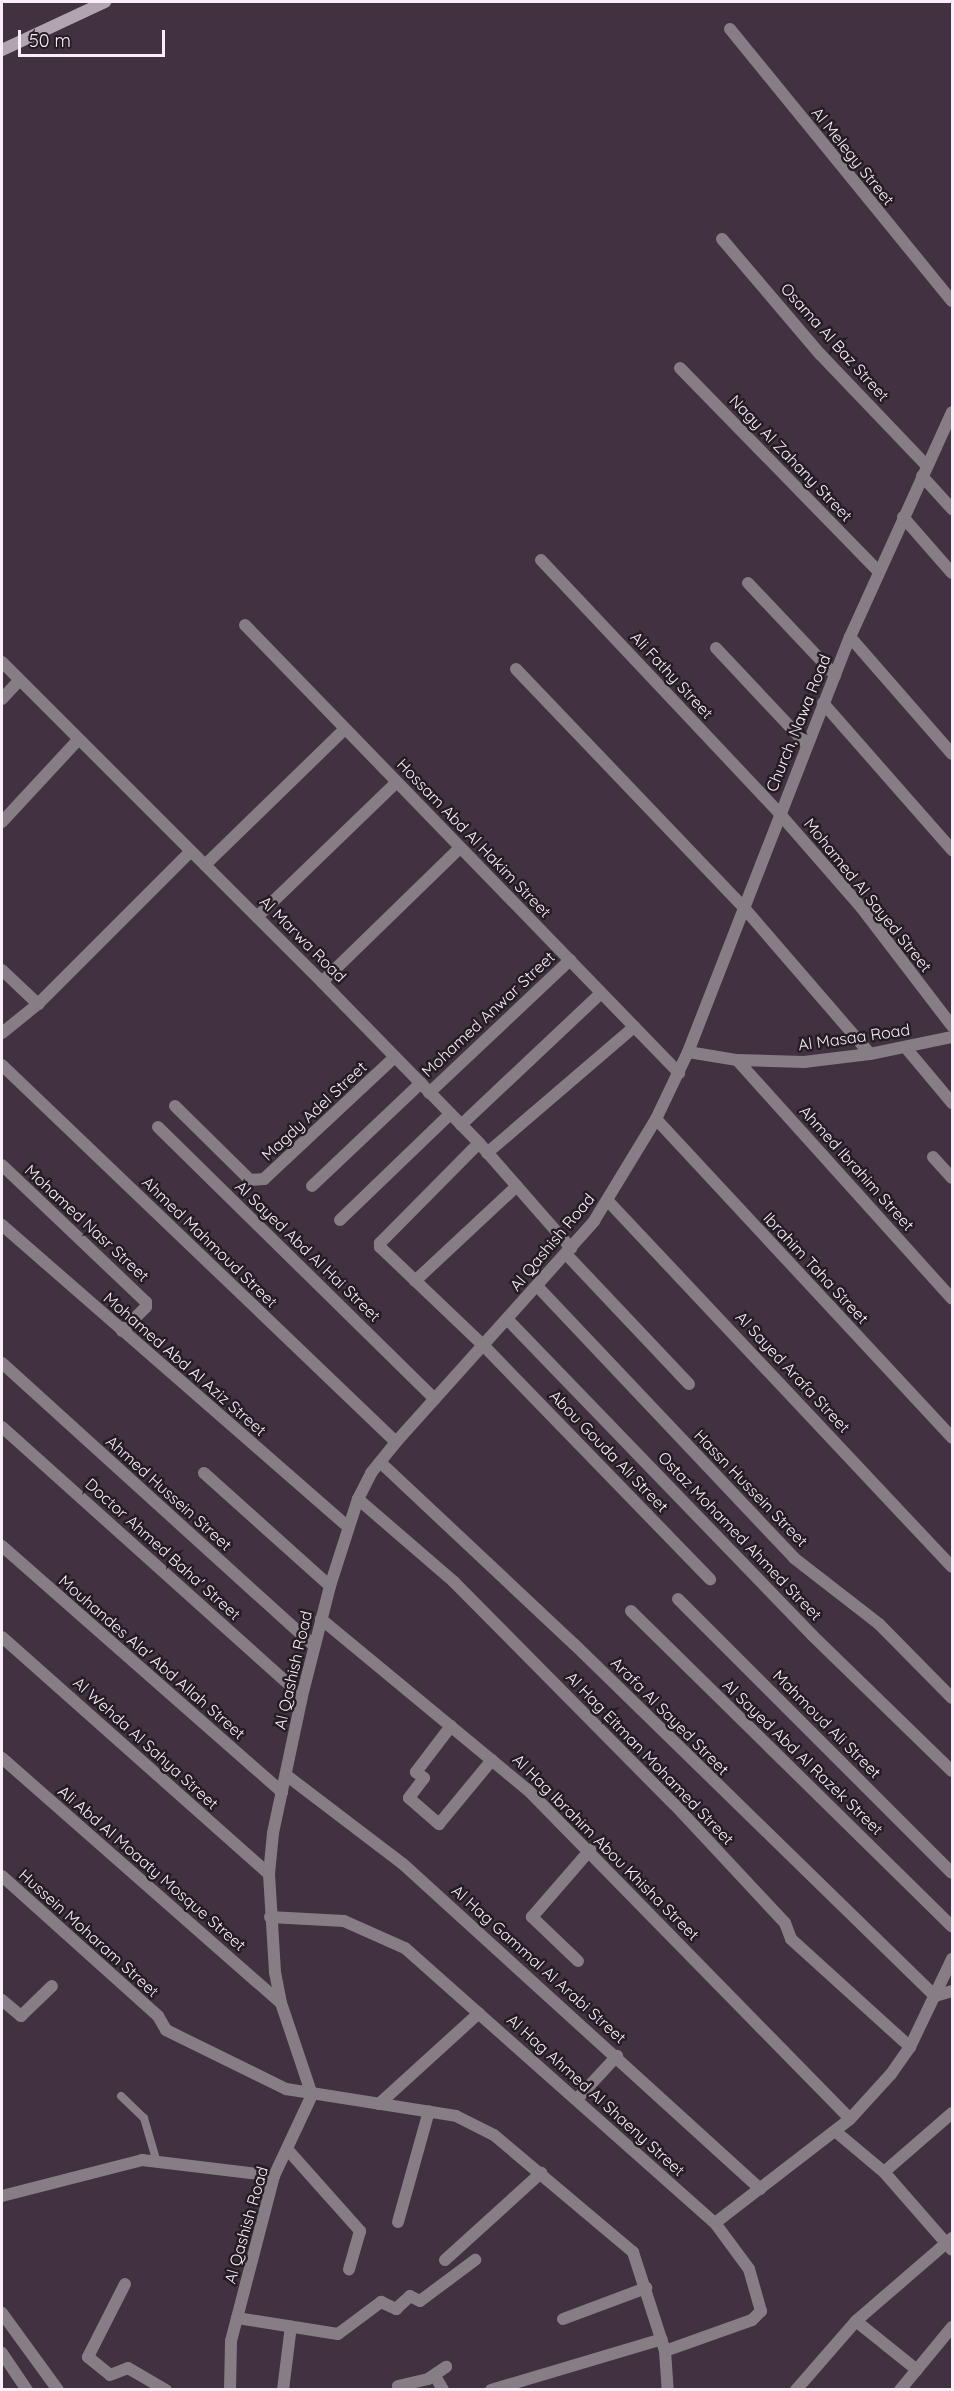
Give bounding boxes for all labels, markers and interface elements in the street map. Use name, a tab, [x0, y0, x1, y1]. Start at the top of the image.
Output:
scale bar	[21, 18, 168, 56]
text: 50 m	[29, 29, 71, 52]
street label: Al Melegy Street	[808, 103, 898, 209]
street label: Osama Al Baz Street	[777, 279, 893, 405]
street label: Nagy Al Zahany Street	[726, 391, 856, 525]
street label: Ali Fathy Street	[627, 628, 717, 722]
street label: Church, Nawa Road	[762, 652, 834, 794]
street label: Hossam Abd Al Hakim Street	[393, 755, 555, 921]
street label: Mohamed Al Sayed Street	[800, 814, 936, 976]
street label: Al Marwa Road	[256, 892, 350, 986]
street label: Mohamed Anwar Street	[417, 947, 559, 1081]
street label: Al Masaa Road	[797, 1020, 911, 1054]
street label: Magdy Adel Street	[257, 1057, 371, 1165]
street label: Ahmed Ibrahim Street	[796, 1101, 918, 1235]
street label: Mohamed Nasr Street	[21, 1161, 153, 1285]
street label: Ahmed Mahmoud Street	[138, 1172, 282, 1312]
street label: Al Sayed Abd Al Hai Street	[231, 1177, 385, 1325]
street label: Al Qashish Road	[506, 1189, 598, 1295]
street label: Ibrahim Taha Street	[759, 1208, 873, 1328]
street label: Mohamed Abd Al Aziz Street	[100, 1288, 270, 1440]
street label: Al Sayed Arafa Street	[732, 1307, 854, 1437]
street label: Abou Gouda Ali Street	[546, 1386, 672, 1516]
street label: Hassn Hussein Street	[690, 1425, 812, 1551]
street label: Ahmed Hussein Street	[102, 1431, 236, 1555]
street label: Ostaz Mohamed Ahmed Street	[654, 1448, 826, 1624]
street label: Doctor Ahmed Baha' Street	[81, 1474, 245, 1624]
street label: Mouhandes Ala' Abd Allah Street	[55, 1571, 249, 1743]
street label: Al Qashish Road	[270, 1609, 316, 1731]
street label: Arafa Al Sayed Street	[607, 1653, 733, 1779]
street label: Mahmoud Ali Street	[769, 1666, 885, 1782]
street label: Al Hag Eitman Mohamed Street	[562, 1668, 738, 1848]
street label: Al Wehda Al Sahya Street	[70, 1673, 222, 1813]
street label: Al Sayed Abd Al Razek Street	[719, 1675, 887, 1839]
street label: Al Hag Ibrahim Abou Khisha Street	[509, 1750, 703, 1944]
street label: Ali Abd Al Moaaty Mosque Street	[54, 1781, 250, 1955]
street label: Hussein Moharam Street	[15, 1865, 163, 2001]
street label: Al Hag Gammal Al Arabi Street	[448, 1881, 630, 2047]
street label: Al Hag Ahmed Al Shaeny Street	[503, 2010, 689, 2180]
street label: Al Qashish Road	[220, 2164, 272, 2286]

